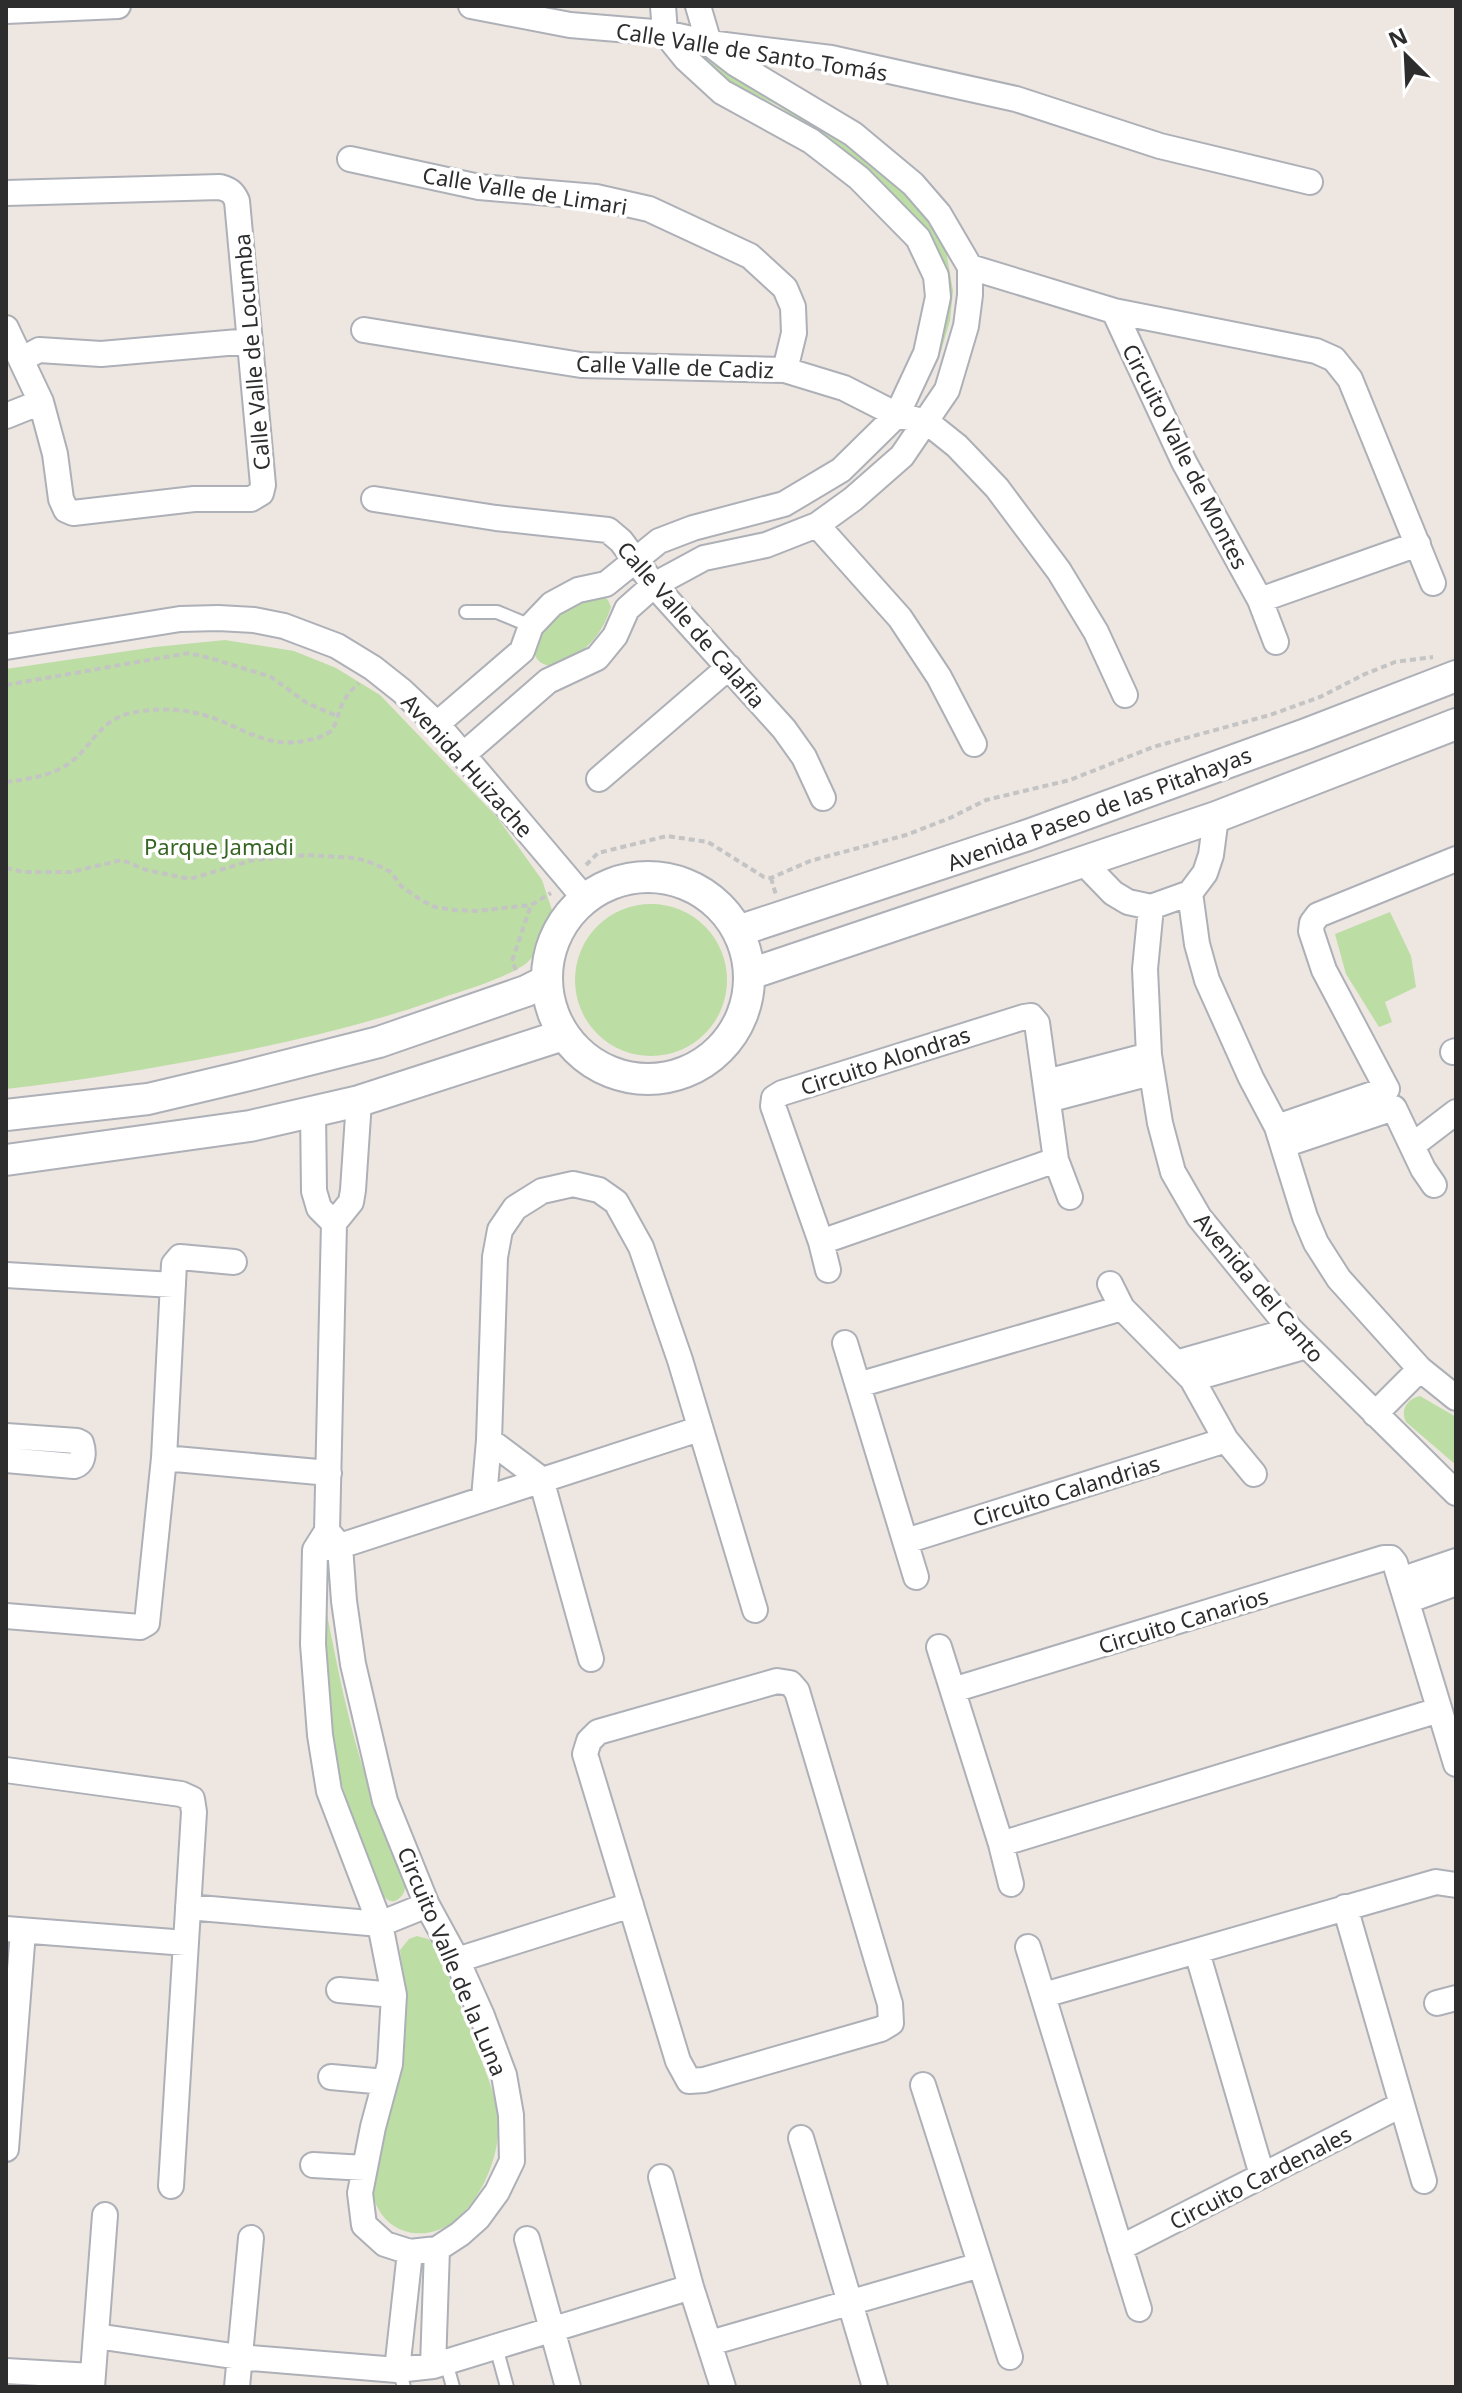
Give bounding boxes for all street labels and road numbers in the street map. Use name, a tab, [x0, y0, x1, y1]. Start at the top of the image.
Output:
street label: Calle Valle de Santo Tomás	[614, 15, 890, 87]
street label: Calle Valle de Limari	[420, 159, 630, 221]
street label: Calle Valle de Locumba	[226, 232, 276, 472]
street label: Circuito Valle de Montes	[1116, 338, 1256, 574]
street label: Calle Valle de Cadiz	[576, 348, 774, 384]
street label: Calle Valle de Calafia	[611, 534, 773, 714]
street label: Avenida Huizache	[396, 687, 540, 843]
street label: Avenida Paseo de las Pitahayas	[943, 739, 1255, 877]
street label: Circuito Alondras	[796, 1018, 974, 1102]
street label: Avenida del Canto	[1188, 1206, 1332, 1368]
street label: Circuito Calandrias	[969, 1447, 1163, 1533]
street label: Circuito Canarios	[1095, 1580, 1271, 1660]
street label: Circuito Valle de la Luna	[391, 1842, 515, 2080]
street label: Circuito Cardenales	[1164, 2118, 1356, 2236]

